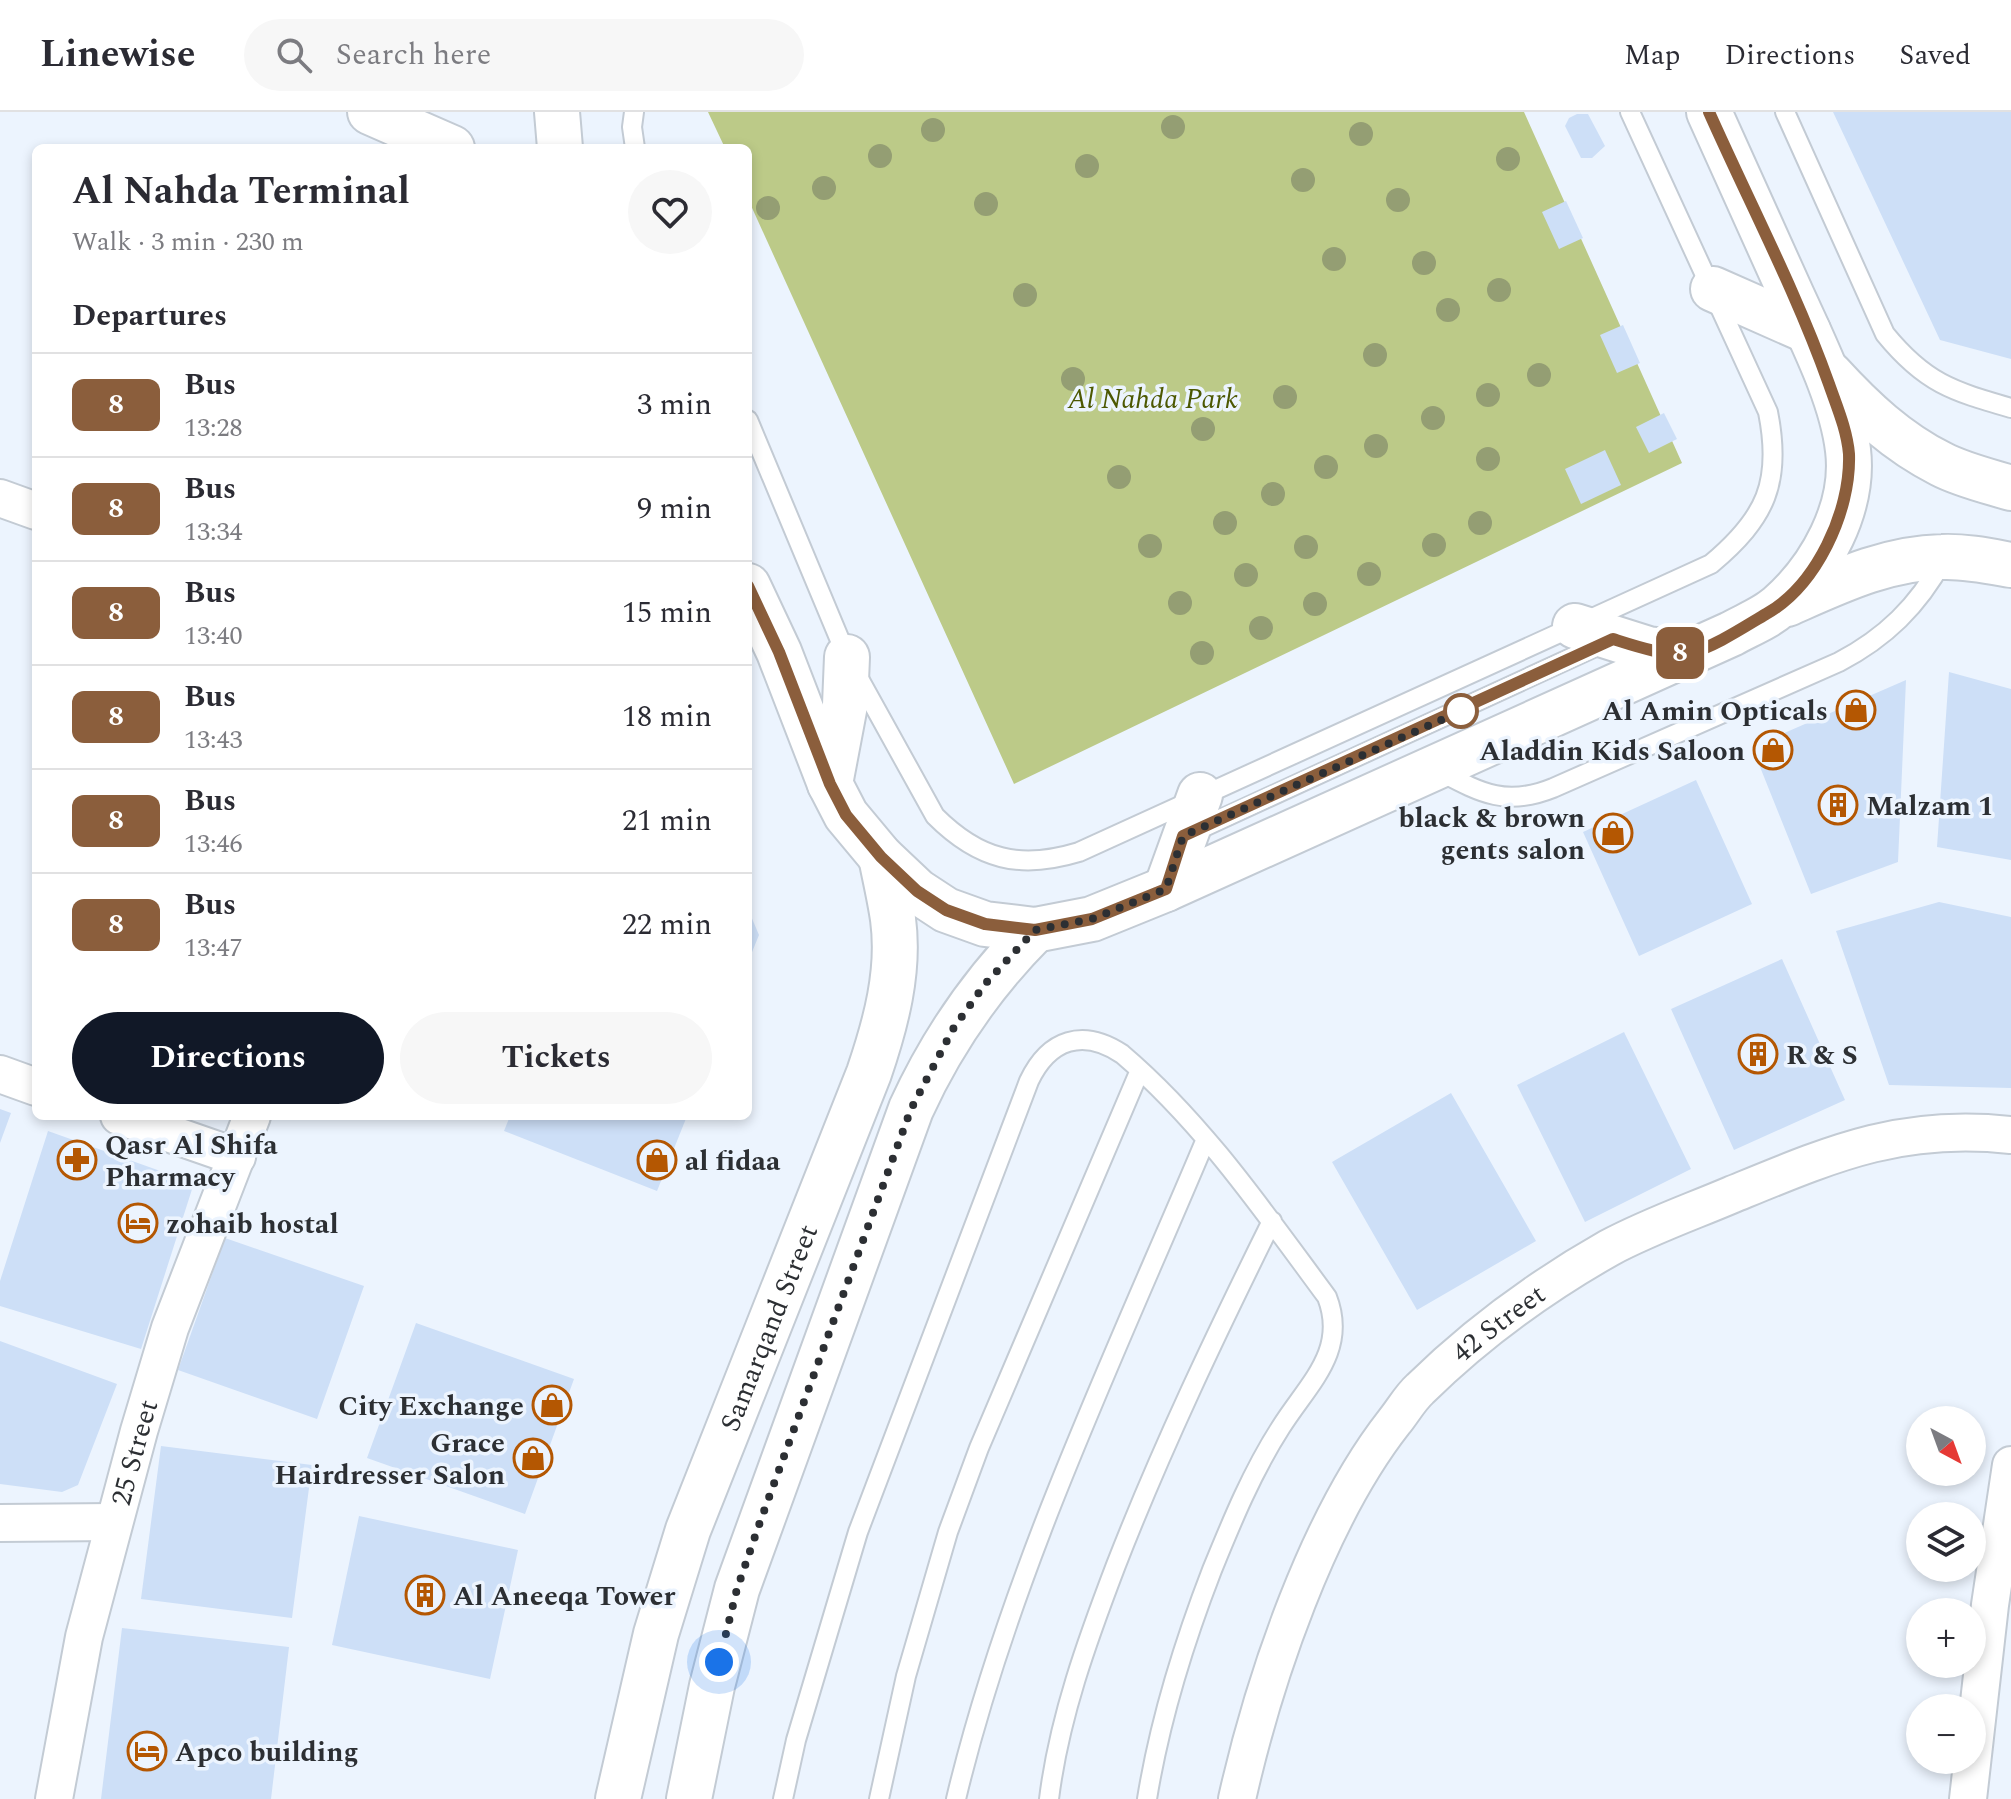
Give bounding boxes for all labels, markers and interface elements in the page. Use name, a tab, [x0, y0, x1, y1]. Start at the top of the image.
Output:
search box	[244, 19, 804, 91]
text: Linewise	[40, 26, 196, 84]
text: Search here	[336, 32, 491, 78]
icon: search	[272, 33, 316, 77]
text: Map	[1624, 34, 1681, 77]
text: Directions	[1725, 34, 1855, 77]
text: Saved	[1899, 34, 1971, 77]
text: Al Nahda Terminal	[72, 163, 410, 221]
button: heart	[628, 170, 712, 254]
text: Walk · 3 min · 230 m	[72, 222, 304, 262]
text: Departures	[72, 293, 227, 339]
text: Bus	[184, 362, 236, 408]
park label: Al Nahda Park	[1067, 378, 1238, 421]
text: 3 min	[637, 382, 712, 428]
text: 8	[108, 383, 124, 426]
text: 13:28	[184, 408, 243, 448]
text: Bus	[184, 466, 236, 512]
text: 9 min	[637, 486, 712, 532]
text: 8	[108, 487, 124, 530]
text: 13:34	[184, 512, 243, 552]
text: Bus	[184, 570, 236, 616]
text: 15 min	[622, 590, 712, 636]
text: 8	[108, 591, 124, 634]
text: 13:40	[184, 616, 243, 656]
line badge: 8	[1654, 627, 1706, 679]
text: 8	[1672, 631, 1688, 674]
text: Bus	[184, 674, 236, 720]
shop icon: Al Amin Opticals	[1835, 689, 1877, 731]
place label: Al Amin Opticals	[1602, 690, 1828, 733]
text: 18 min	[622, 694, 712, 740]
unlabelled marker	[1444, 694, 1478, 728]
text: 8	[108, 695, 124, 738]
text: 13:43	[184, 720, 243, 760]
shop icon: Aladdin Kids Saloon	[1752, 729, 1794, 771]
place label: Aladdin Kids Saloon	[1479, 730, 1745, 773]
text: Bus	[184, 778, 236, 824]
building icon: Malzam 1	[1817, 784, 1859, 826]
place label: Malzam 1	[1866, 785, 1994, 828]
place label: black & brown gents salon	[1398, 797, 1585, 872]
text: 21 min	[622, 798, 712, 844]
text: 8	[108, 799, 124, 842]
shop icon: black & brown gents salon	[1592, 812, 1634, 854]
text: 13:46	[184, 824, 243, 864]
text: Bus	[184, 882, 236, 928]
text: 22 min	[622, 902, 712, 948]
text: 8	[108, 903, 124, 946]
text: 13:47	[184, 928, 243, 968]
button: Directions	[72, 1012, 384, 1104]
button: Tickets	[400, 1012, 712, 1104]
building icon: R & S	[1737, 1033, 1779, 1075]
place label: R & S	[1786, 1034, 1858, 1077]
place label: Qasr Al Shifa Pharmacy	[105, 1124, 278, 1199]
pharmacy icon: Qasr Al Shifa Pharmacy	[56, 1139, 98, 1181]
shop icon: al fidaa	[636, 1139, 678, 1181]
place label: al fidaa	[685, 1140, 781, 1183]
hotel icon: zohaib hostal	[117, 1202, 159, 1244]
place label: zohaib hostal	[166, 1203, 339, 1246]
street label: Samarqand Street	[709, 1218, 830, 1438]
street label: 42 Street	[1443, 1273, 1555, 1374]
shop icon: City Exchange	[531, 1384, 573, 1426]
place label: City Exchange	[338, 1385, 524, 1428]
street label: 25 Street	[100, 1394, 170, 1511]
north arrow	[1906, 1406, 1986, 1486]
map controls	[1906, 1406, 1986, 1774]
place label: Grace Hairdresser Salon	[275, 1422, 505, 1497]
shop icon: Grace Hairdresser Salon	[512, 1437, 554, 1479]
button: layers	[1906, 1502, 1986, 1582]
building icon: Al Aneeqa Tower	[404, 1574, 446, 1616]
place label: Al Aneeqa Tower	[453, 1575, 675, 1618]
button: +	[1906, 1598, 1986, 1678]
your location	[699, 1642, 739, 1682]
button: −	[1906, 1694, 1986, 1774]
hotel icon: Apco building	[126, 1730, 168, 1772]
place label: Apco building	[175, 1731, 359, 1774]

